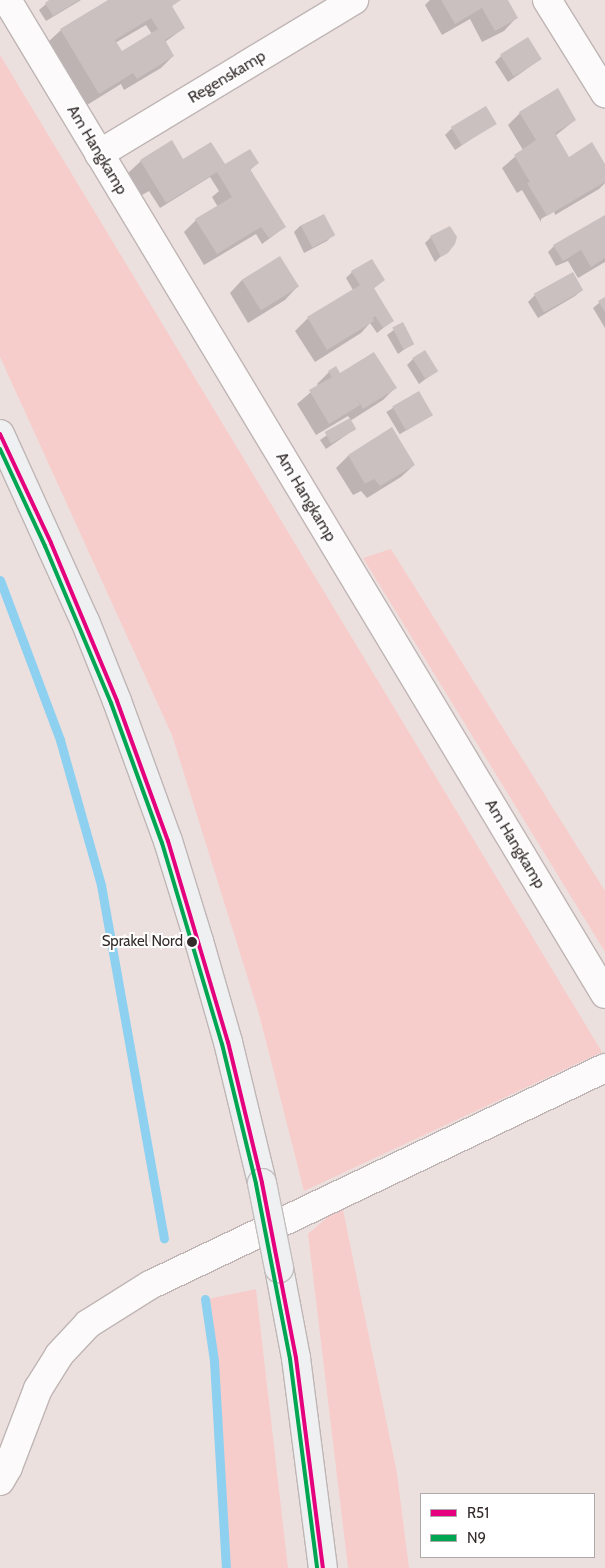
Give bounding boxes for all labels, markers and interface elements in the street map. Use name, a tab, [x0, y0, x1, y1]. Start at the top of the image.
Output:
street label: Regenskamp	[185, 46, 269, 108]
street label: Am Hangkamp	[63, 102, 131, 198]
street label: Am Hangkamp	[272, 449, 340, 545]
street label: Am Hangkamp	[481, 796, 549, 892]
place label: Sprakel Nord	[102, 933, 183, 951]
marker: Sprakel Nord	[187, 937, 197, 947]
legend	[420, 1493, 595, 1558]
text: R51	[467, 1504, 489, 1522]
text: N9	[467, 1529, 486, 1547]

